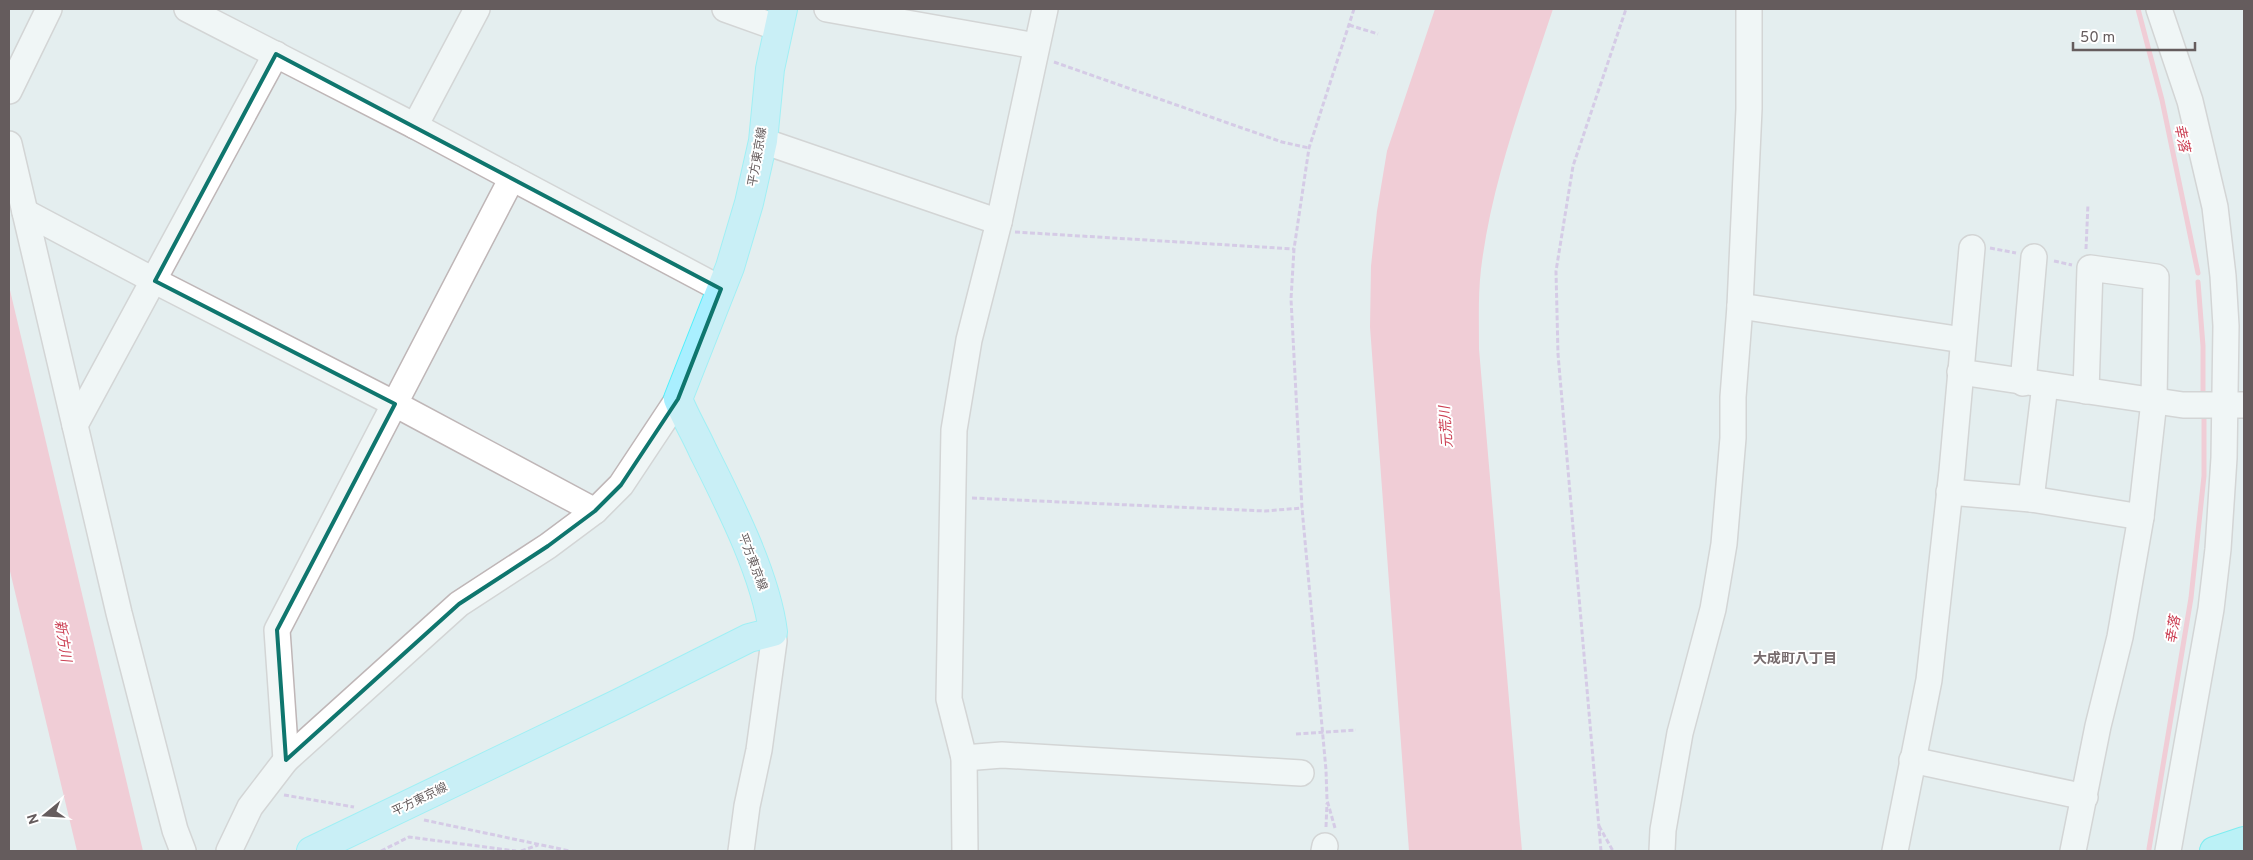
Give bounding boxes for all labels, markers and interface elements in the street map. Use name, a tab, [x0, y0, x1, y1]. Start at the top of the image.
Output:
scale bar	[2073, 20, 2196, 52]
text: 50 m	[2080, 29, 2115, 48]
water label: 幸落	[2170, 123, 2193, 155]
street label: 平方東京線	[745, 126, 771, 188]
water label: 元荒川	[1437, 403, 1457, 449]
street label: 平方東京線	[734, 531, 770, 593]
water label: 幸落	[2163, 613, 2185, 645]
water label: 新方川	[50, 619, 74, 665]
district label: 大成町八丁目	[1753, 650, 1837, 668]
street label: 平方東京線	[390, 780, 450, 820]
north arrow	[20, 790, 70, 840]
text: N	[24, 811, 44, 826]

